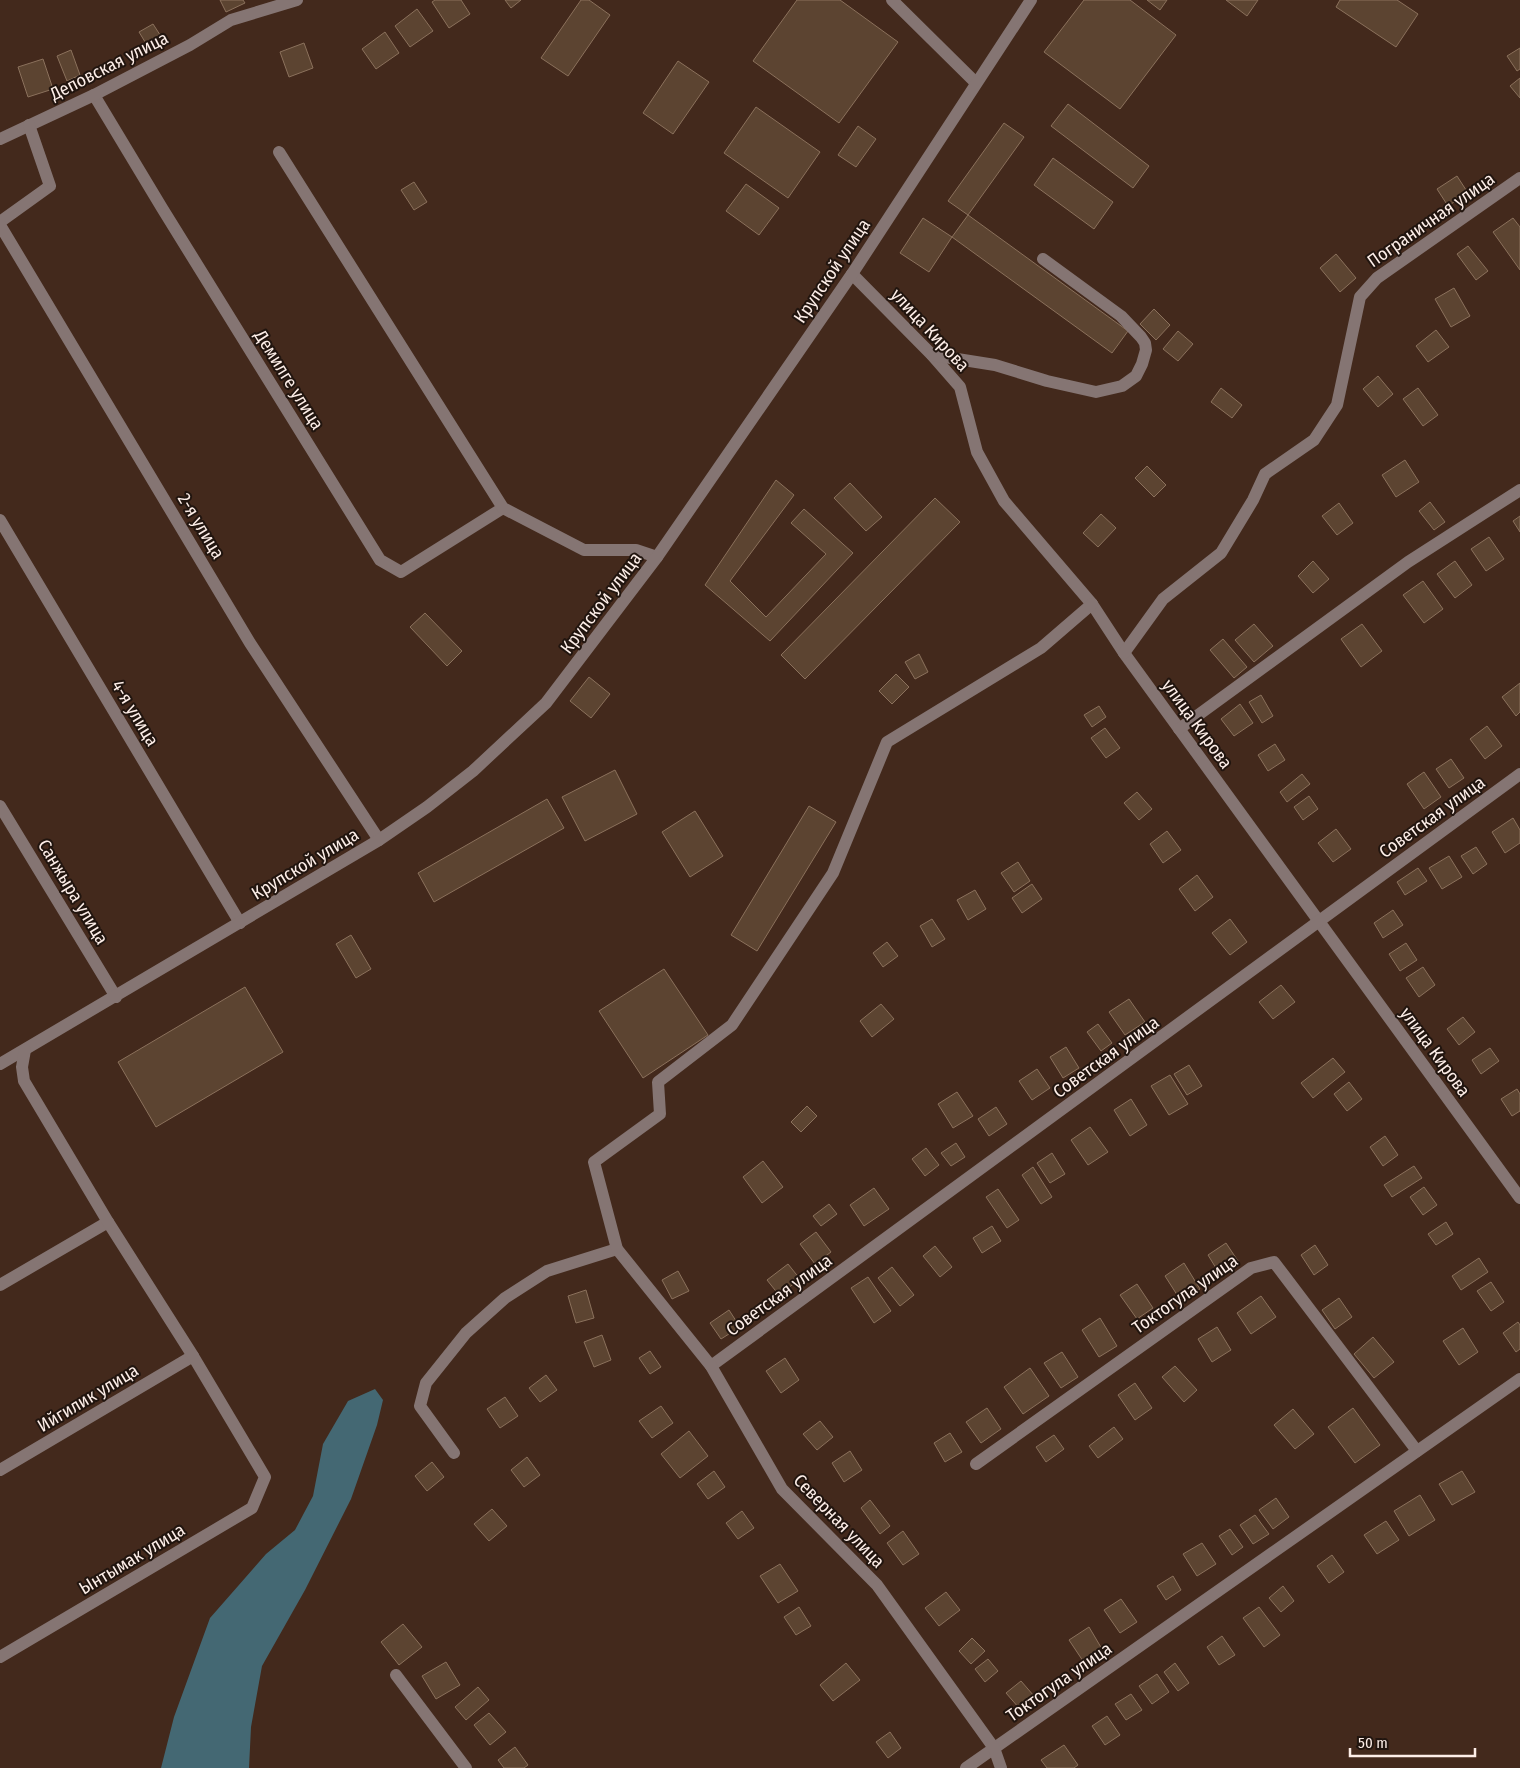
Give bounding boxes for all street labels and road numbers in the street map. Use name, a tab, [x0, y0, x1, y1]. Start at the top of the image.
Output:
street label: Деповская улица	[45, 27, 172, 106]
street label: Пограничная улица	[1363, 168, 1499, 272]
street label: Крупской улица	[789, 214, 875, 327]
street label: улица Кирова	[886, 284, 974, 376]
street label: Демилге улица	[249, 325, 328, 434]
street label: 2-я улица	[173, 489, 229, 563]
street label: Крупской улица	[556, 548, 646, 658]
street label: улица Кирова	[1157, 675, 1237, 773]
street label: 4-я улица	[107, 676, 163, 750]
street label: Советская улица	[1375, 771, 1489, 863]
street label: Крупской улица	[247, 823, 363, 905]
street label: Санжыра улица	[33, 836, 113, 949]
street label: улица Кирова	[1395, 1003, 1475, 1101]
street label: Советская улица	[1049, 1011, 1163, 1103]
street label: Советская улица	[722, 1249, 836, 1341]
street label: Токтогула улица	[1128, 1249, 1242, 1339]
street label: Ийгилик улица	[34, 1359, 143, 1437]
street label: Северная улица	[789, 1470, 889, 1573]
street label: Ынтымак улица	[75, 1519, 189, 1599]
street label: Токтогула улица	[1002, 1637, 1116, 1727]

